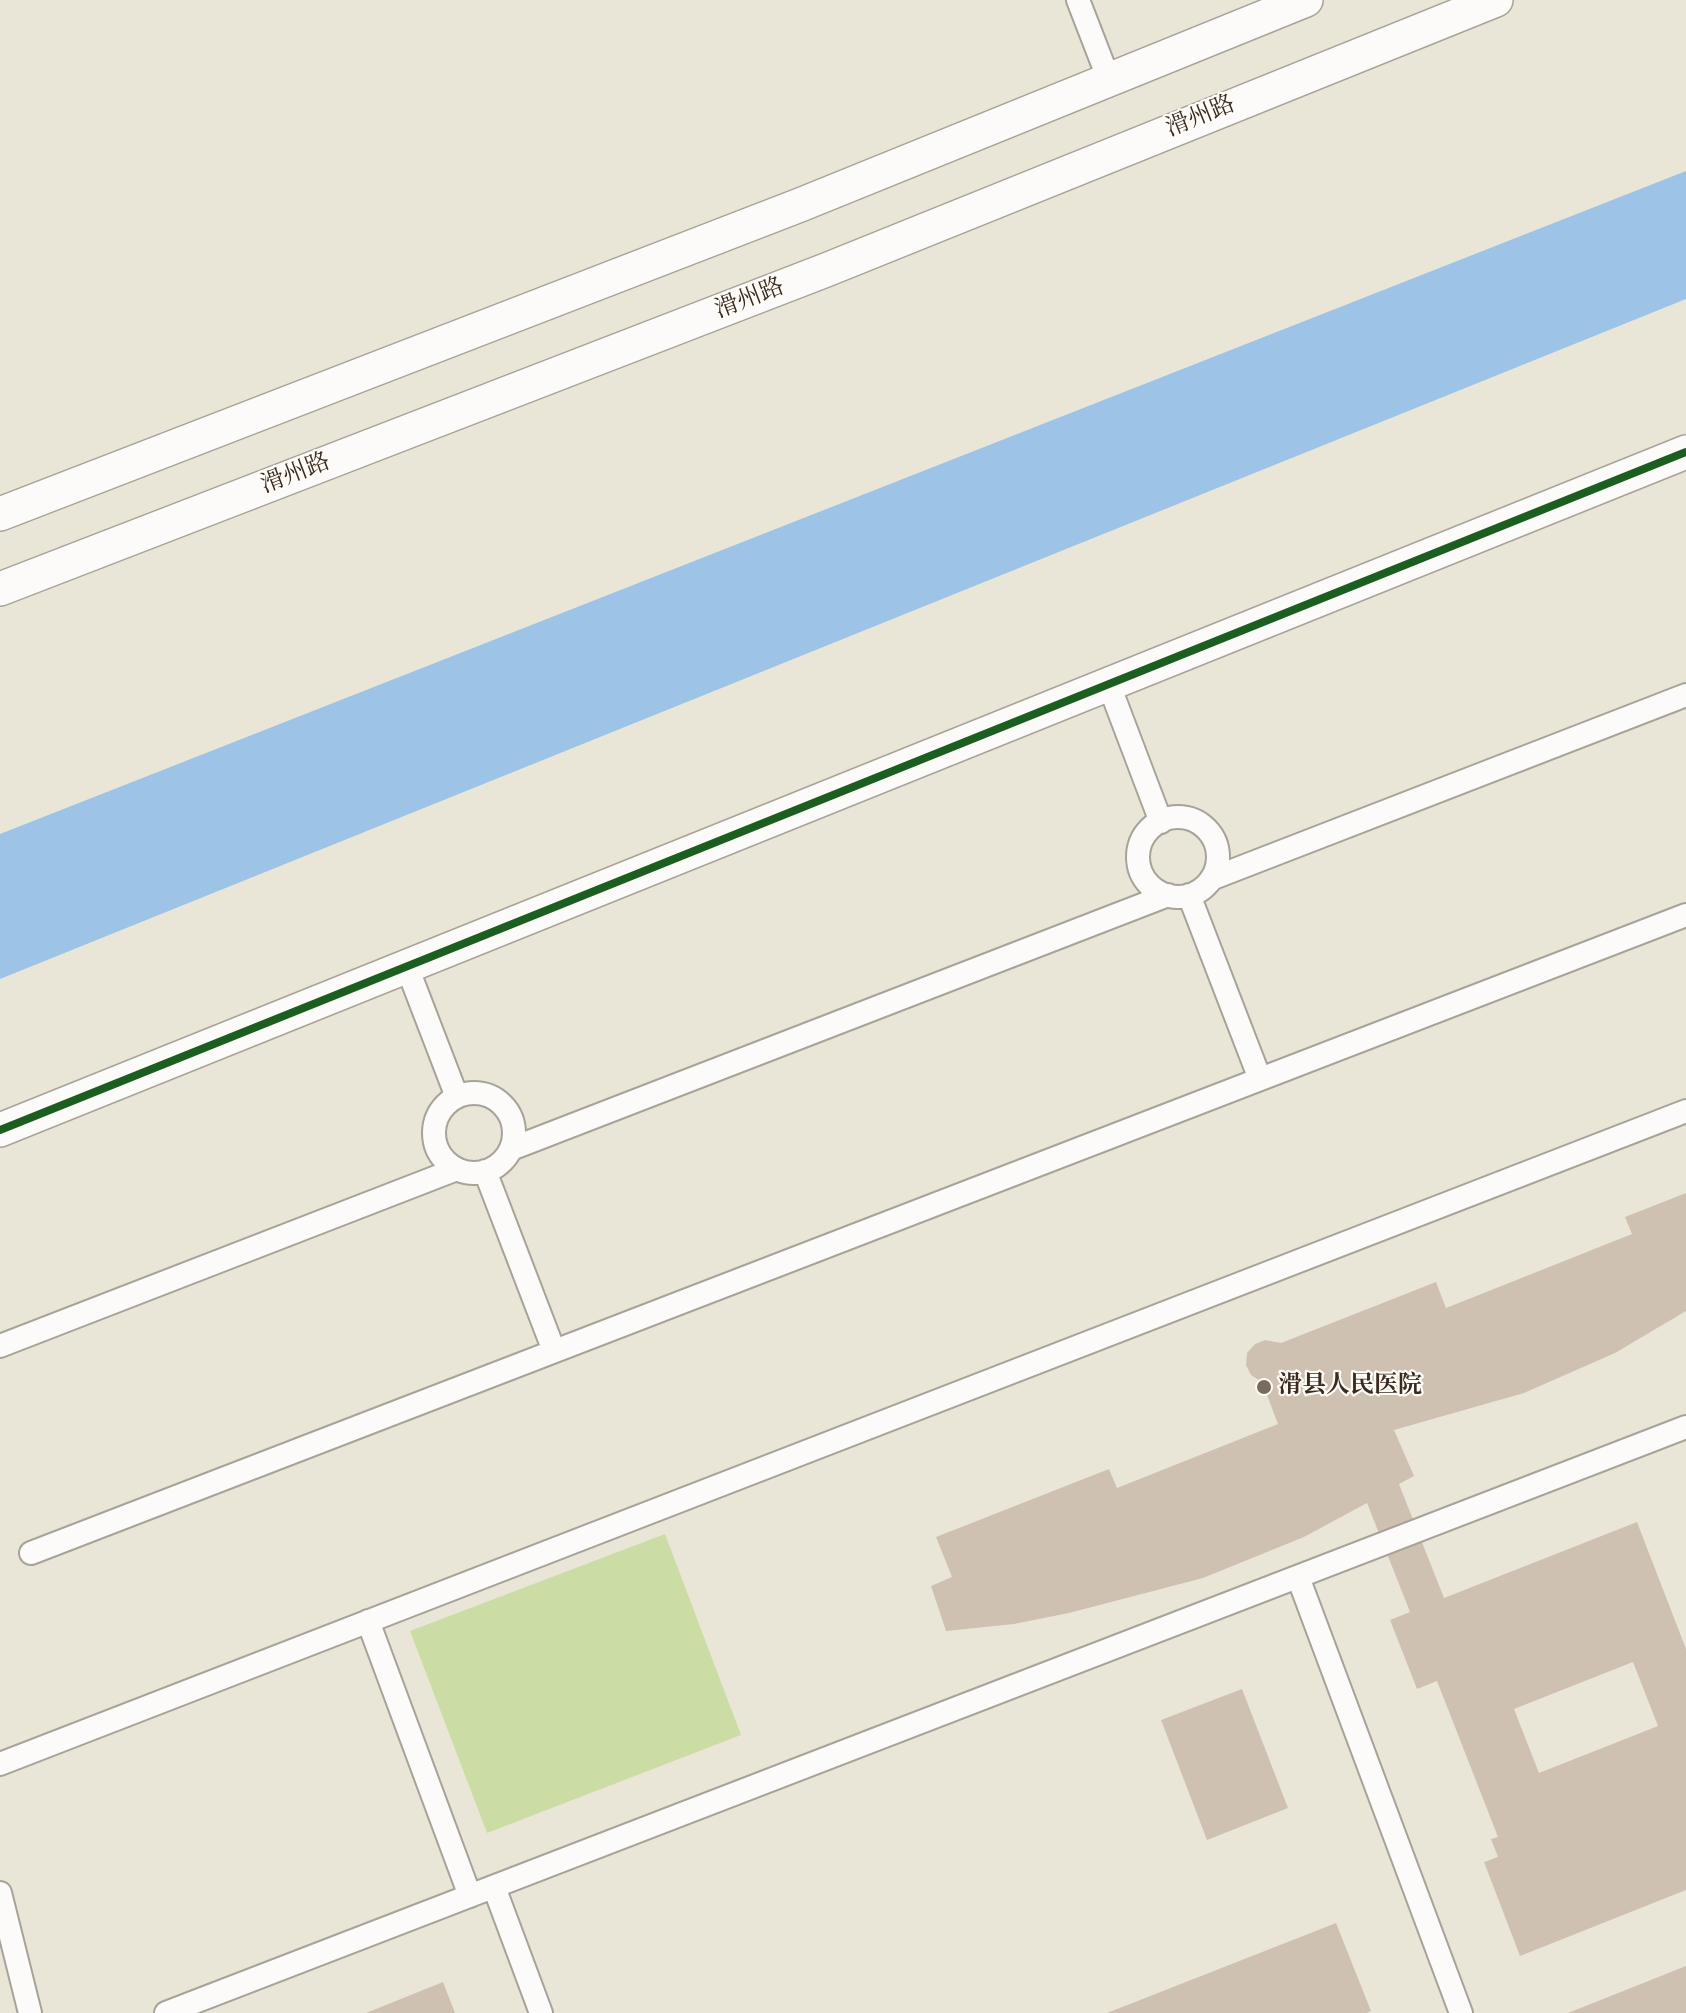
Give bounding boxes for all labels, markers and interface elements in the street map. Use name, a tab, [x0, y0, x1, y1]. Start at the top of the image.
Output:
street label: 滑州路	[1162, 91, 1240, 145]
street label: 滑州路	[711, 274, 789, 326]
street label: 滑州路	[257, 449, 335, 501]
place label: 滑县人民医院	[1278, 1373, 1422, 1401]
marker: 滑县人民医院	[1255, 1378, 1273, 1396]

